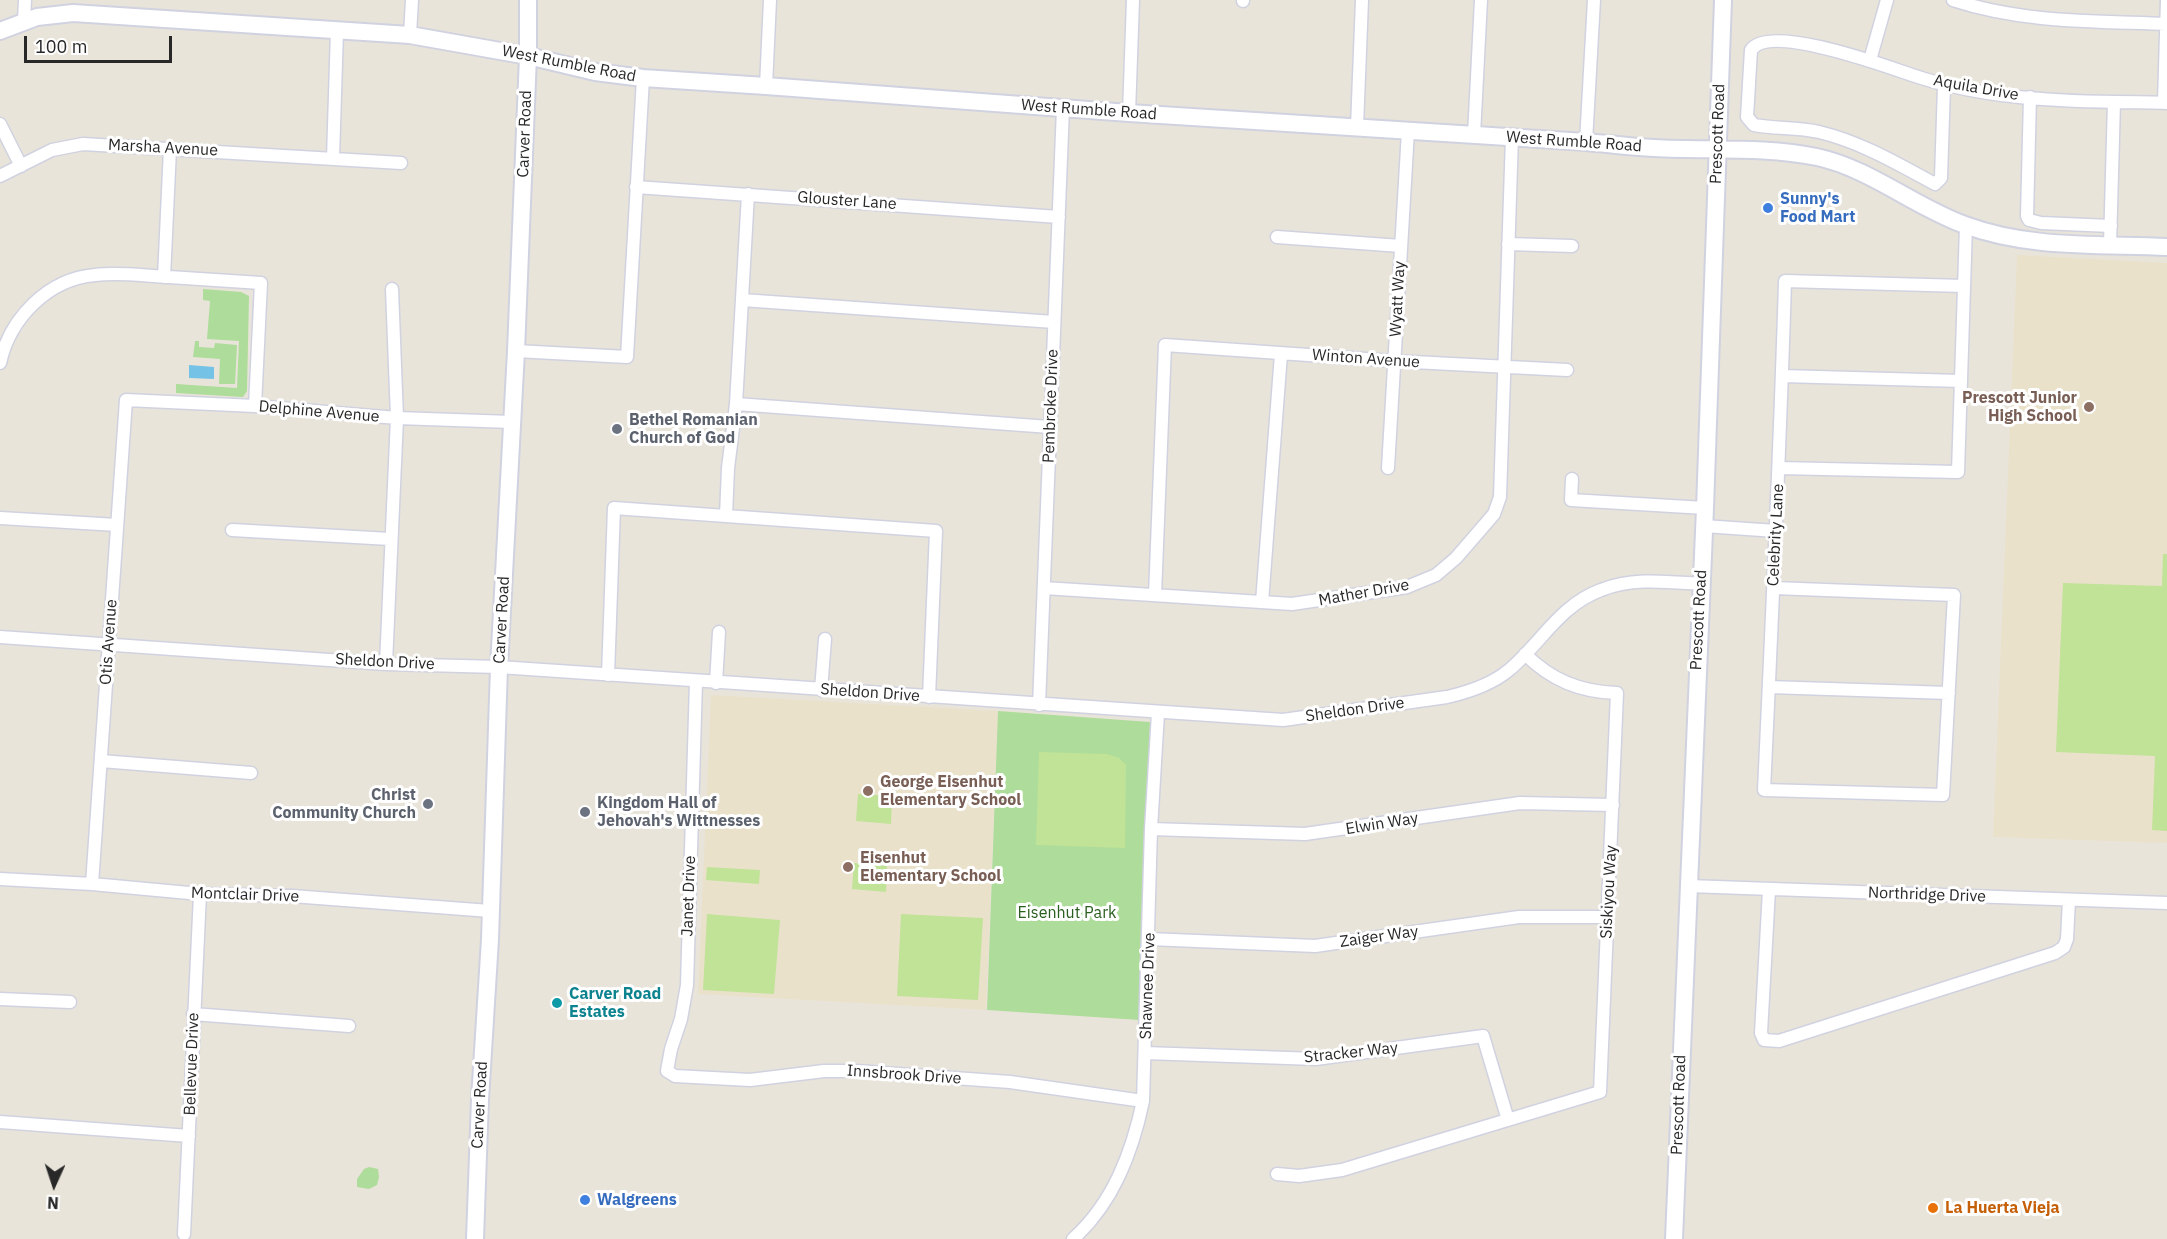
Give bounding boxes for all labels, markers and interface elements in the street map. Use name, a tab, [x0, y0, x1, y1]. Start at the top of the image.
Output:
scale bar	[27, 24, 176, 62]
text: 100 m	[35, 35, 87, 58]
street label: West Rumble Road	[500, 42, 638, 86]
street label: Aquila Drive	[1932, 71, 2020, 105]
street label: Prescott Road	[1707, 83, 1729, 185]
street label: Carver Road	[514, 90, 536, 178]
street label: West Rumble Road	[1020, 96, 1158, 124]
street label: West Rumble Road	[1505, 128, 1643, 156]
street label: Marsha Avenue	[108, 136, 218, 160]
street label: Glouster Lane	[797, 188, 897, 214]
place label: Sunny's Food Mart	[1780, 189, 1855, 227]
marker: Sunny's Food Mart	[1761, 201, 1775, 215]
street label: Wyatt Way	[1386, 261, 1410, 337]
street label: Winton Avenue	[1311, 346, 1421, 372]
street label: Pembroke Drive	[1039, 349, 1063, 463]
place label: Prescott Junior High School	[1962, 388, 2077, 426]
street label: Delphine Avenue	[258, 397, 380, 427]
marker: Prescott Junior High School	[2082, 400, 2096, 414]
place label: Bethel Romanian Church of God	[629, 410, 758, 448]
marker: Bethel Romanian Church of God	[610, 422, 624, 436]
street label: Celebrity Lane	[1764, 483, 1788, 587]
street label: Prescott Road	[1687, 569, 1711, 671]
street label: Carver Road	[490, 576, 514, 664]
street label: Mather Drive	[1317, 576, 1411, 610]
street label: Otis Avenue	[96, 598, 122, 686]
street label: Sheldon Drive	[335, 650, 435, 674]
street label: Sheldon Drive	[820, 680, 920, 706]
street label: Sheldon Drive	[1304, 694, 1406, 726]
place label: George Eisenhut Elementary School	[880, 772, 1021, 810]
marker: George Eisenhut Elementary School	[861, 784, 875, 798]
place label: Christ Community Church	[272, 785, 416, 823]
place label: Kingdom Hall of Jehovah's Wittnesses	[597, 793, 760, 831]
marker: Christ Community Church	[421, 797, 435, 811]
marker: Kingdom Hall of Jehovah's Wittnesses	[578, 805, 592, 819]
street label: Elwin Way	[1344, 809, 1420, 839]
street label: Siskiyou Way	[1597, 845, 1621, 939]
place label: Eisenhut Elementary School	[860, 848, 1001, 886]
street label: Janet Drive	[678, 855, 700, 937]
marker: Eisenhut Elementary School	[841, 860, 855, 874]
street label: Northridge Drive	[1868, 883, 1986, 907]
street label: Montclair Drive	[191, 884, 299, 906]
park label: Eisenhut Park	[1018, 903, 1116, 923]
street label: Zaiger Way	[1338, 922, 1420, 952]
street label: Shawnee Drive	[1137, 932, 1159, 1040]
place label: Carver Road Estates	[569, 984, 661, 1022]
marker: Carver Road Estates	[550, 996, 564, 1010]
street label: Bellevue Drive	[181, 1012, 203, 1116]
street label: Stracker Way	[1303, 1039, 1399, 1067]
street label: Prescott Road	[1668, 1054, 1690, 1156]
street label: Carver Road	[468, 1061, 492, 1149]
street label: Innsbrook Drive	[846, 1061, 962, 1089]
north arrow	[24, 1155, 84, 1215]
place label: Walgreens	[597, 1190, 677, 1210]
text: N	[47, 1193, 59, 1213]
marker: Walgreens	[578, 1193, 592, 1207]
place label: La Huerta Vieja	[1945, 1198, 2060, 1218]
marker: La Huerta Vieja	[1926, 1201, 1940, 1215]

